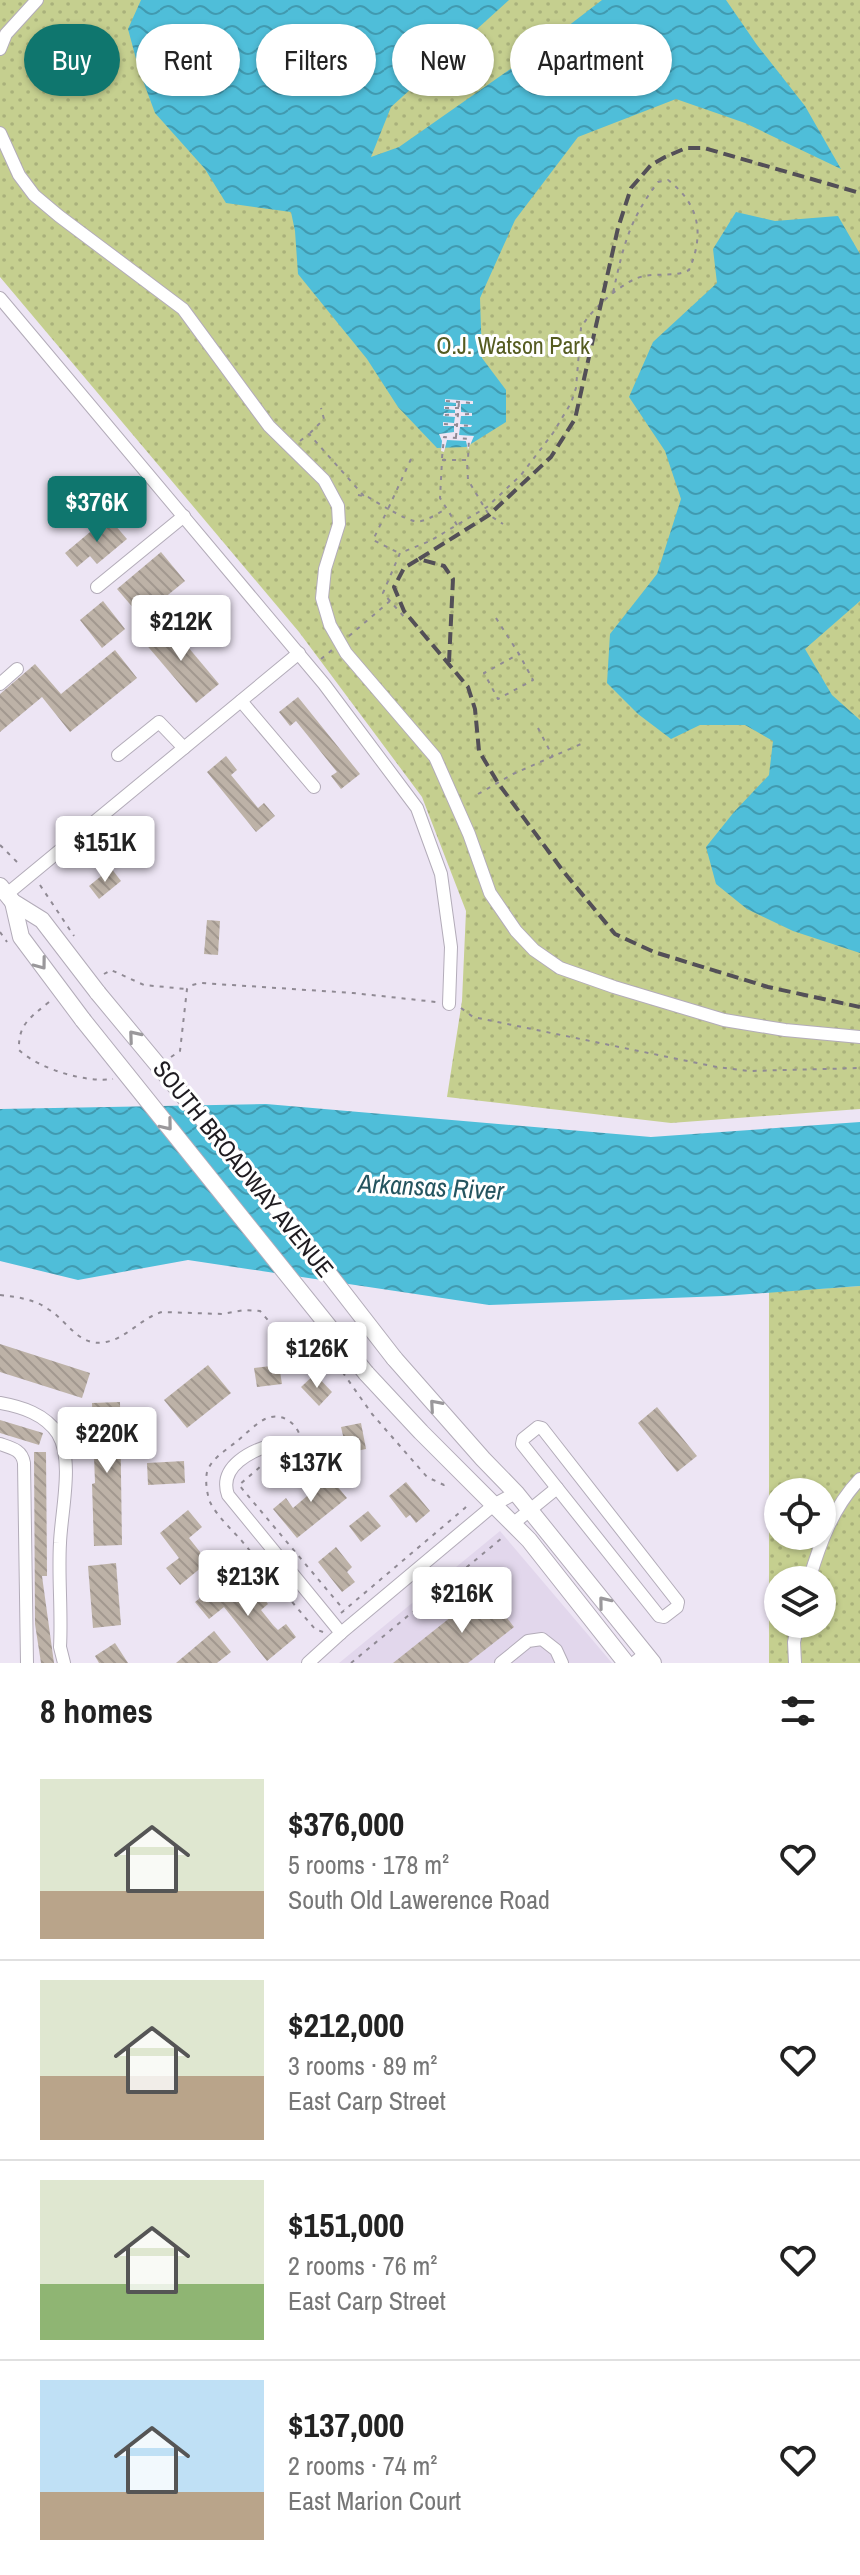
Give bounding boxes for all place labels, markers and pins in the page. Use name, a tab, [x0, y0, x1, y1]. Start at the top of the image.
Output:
pin: $376K	[41, 476, 153, 544]
pin: $212K	[125, 595, 237, 663]
pin: $151K	[49, 816, 161, 884]
pin: $126K	[261, 1322, 373, 1390]
pin: $220K	[51, 1407, 163, 1475]
pin: $137K	[255, 1436, 367, 1504]
pin: $213K	[192, 1550, 304, 1618]
pin: $216K	[406, 1567, 518, 1635]

